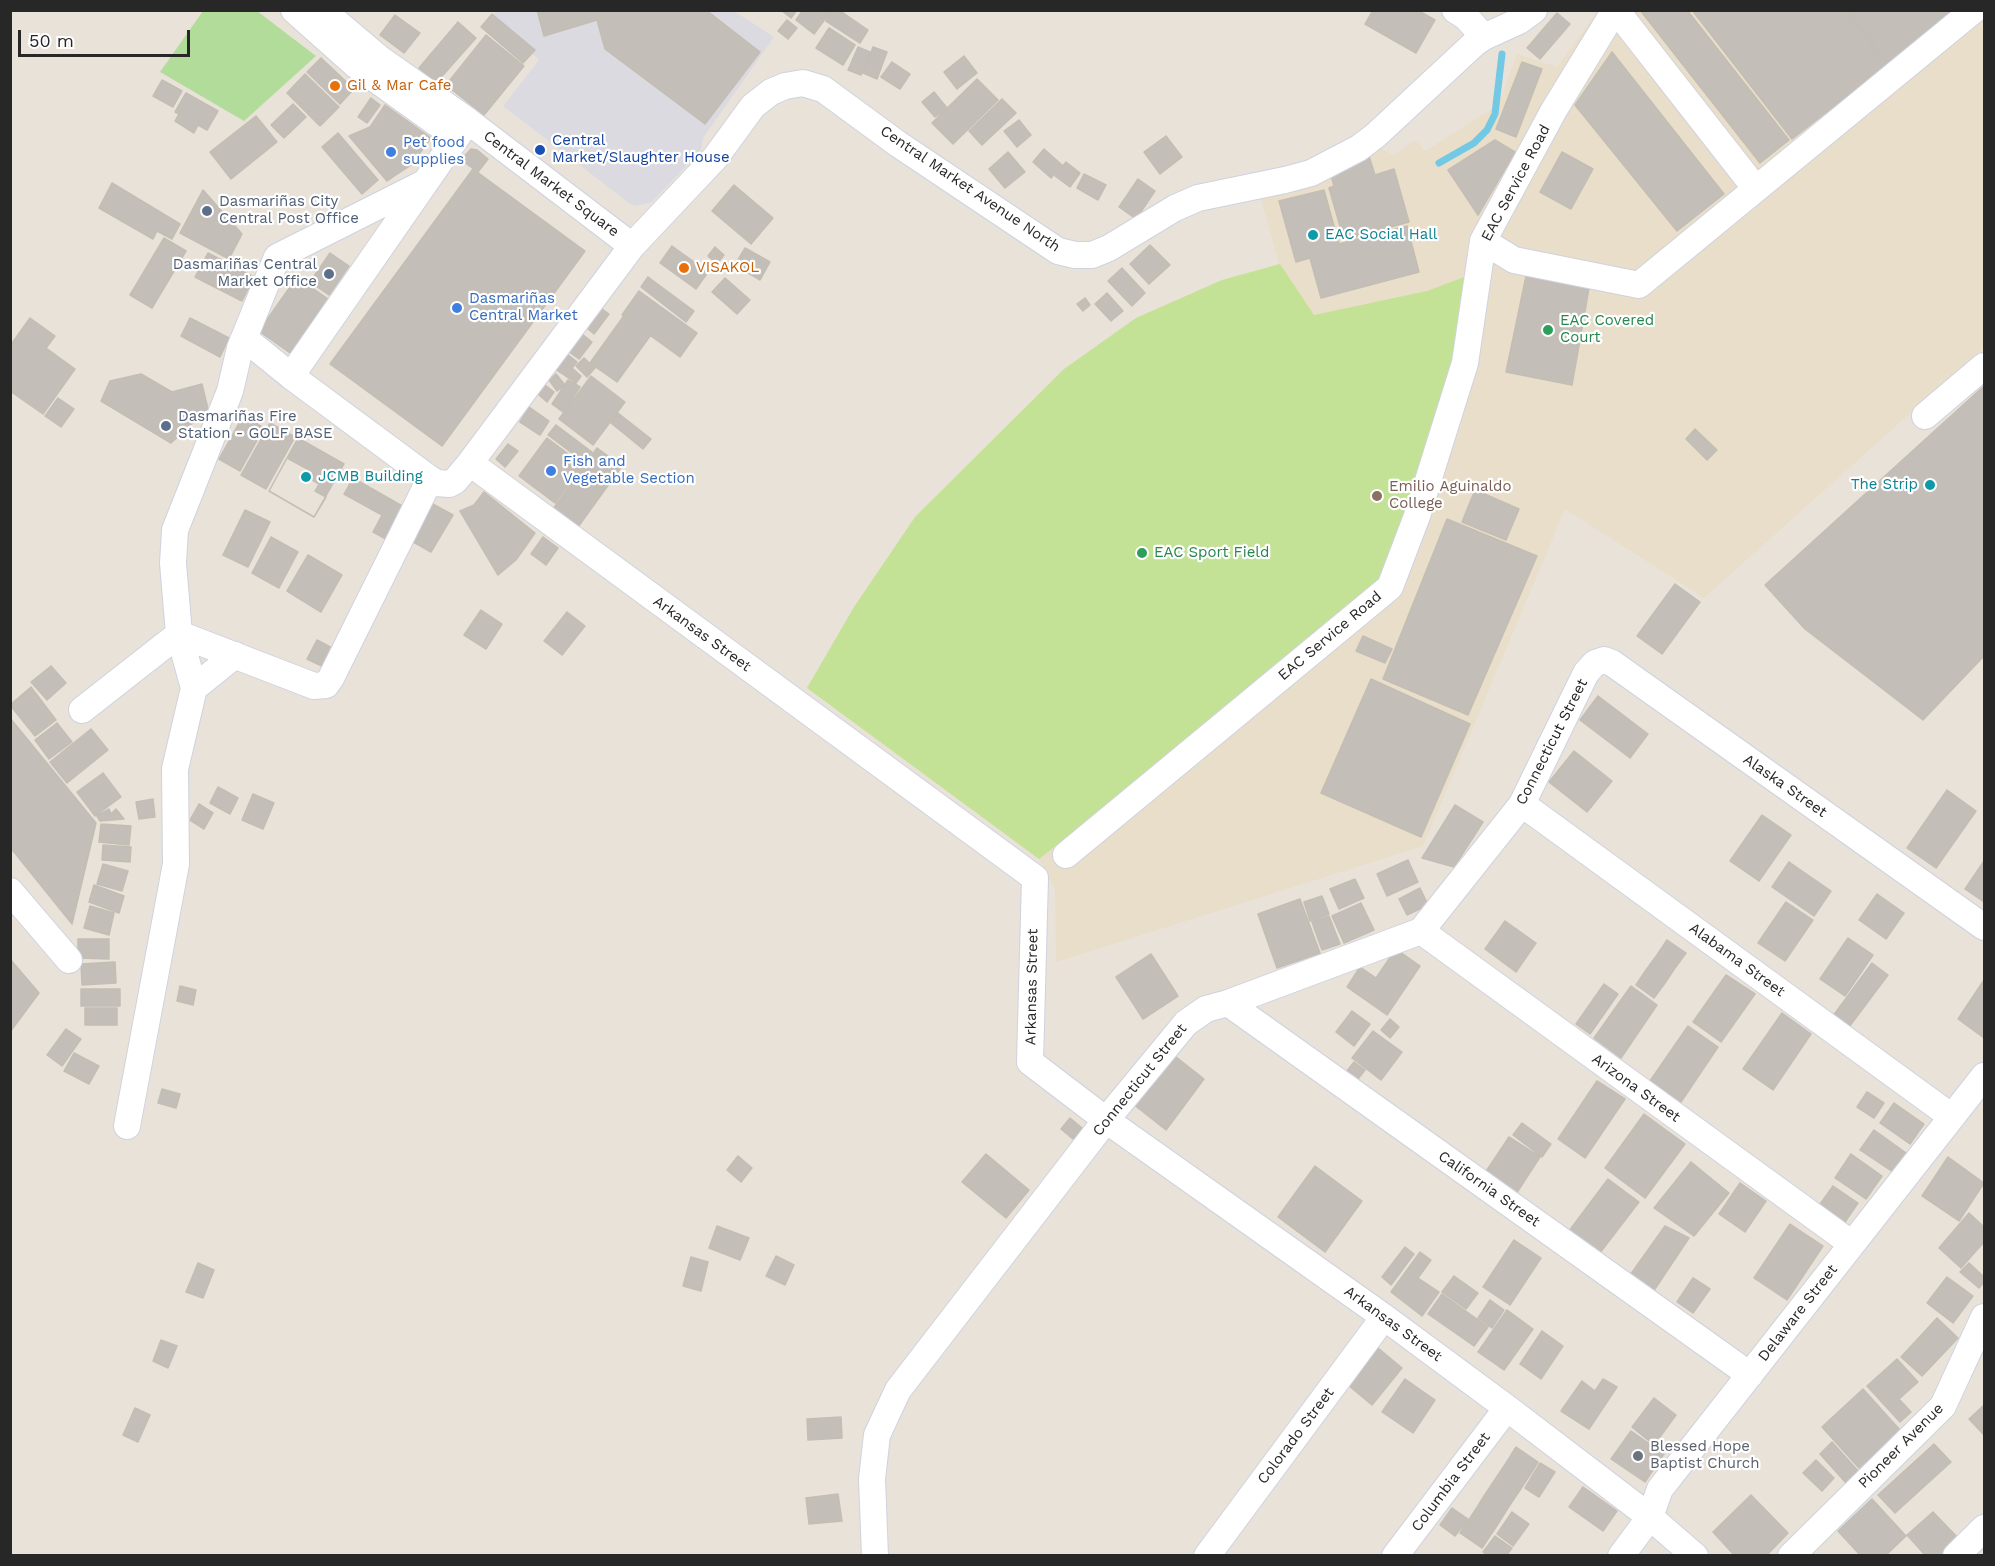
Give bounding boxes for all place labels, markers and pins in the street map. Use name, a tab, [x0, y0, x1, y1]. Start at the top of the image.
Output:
place label: Gil & Mar Cafe	[347, 77, 452, 95]
marker: Gil & Mar Cafe	[328, 79, 342, 93]
place label: Central Market/Slaughter House	[552, 132, 730, 167]
place label: Pet food supplies	[403, 134, 465, 169]
marker: Central Market/Slaughter House	[533, 143, 547, 157]
marker: Pet food supplies	[384, 145, 398, 159]
place label: Dasmariñas City Central Post Office	[219, 193, 359, 228]
marker: Dasmariñas City Central Post Office	[200, 204, 214, 218]
place label: EAC Social Hall	[1325, 226, 1437, 244]
marker: EAC Social Hall	[1306, 228, 1320, 242]
place label: Dasmariñas Central Market Office	[173, 256, 317, 291]
place label: VISAKOL	[696, 259, 759, 277]
marker: VISAKOL	[677, 261, 691, 275]
marker: Dasmariñas Central Market Office	[322, 267, 336, 281]
place label: Dasmariñas Central Market	[469, 290, 578, 325]
marker: Dasmariñas Central Market	[450, 301, 464, 315]
place label: EAC Covered Court	[1560, 312, 1654, 347]
marker: EAC Covered Court	[1541, 323, 1555, 337]
place label: Dasmariñas Fire Station - GOLF BASE	[178, 408, 332, 443]
marker: Dasmariñas Fire Station - GOLF BASE	[159, 419, 173, 433]
place label: Fish and Vegetable Section	[563, 453, 695, 488]
marker: Fish and Vegetable Section	[544, 464, 558, 478]
place label: JCMB Building	[318, 468, 423, 486]
marker: JCMB Building	[299, 470, 313, 484]
place label: The Strip	[1851, 476, 1918, 494]
place label: Emilio Aguinaldo College	[1389, 478, 1511, 513]
marker: The Strip	[1923, 478, 1937, 492]
marker: Emilio Aguinaldo College	[1370, 489, 1384, 503]
place label: EAC Sport Field	[1154, 544, 1269, 562]
marker: EAC Sport Field	[1135, 546, 1149, 560]
place label: Blessed Hope Baptist Church	[1650, 1438, 1760, 1473]
marker: Blessed Hope Baptist Church	[1631, 1449, 1645, 1463]

